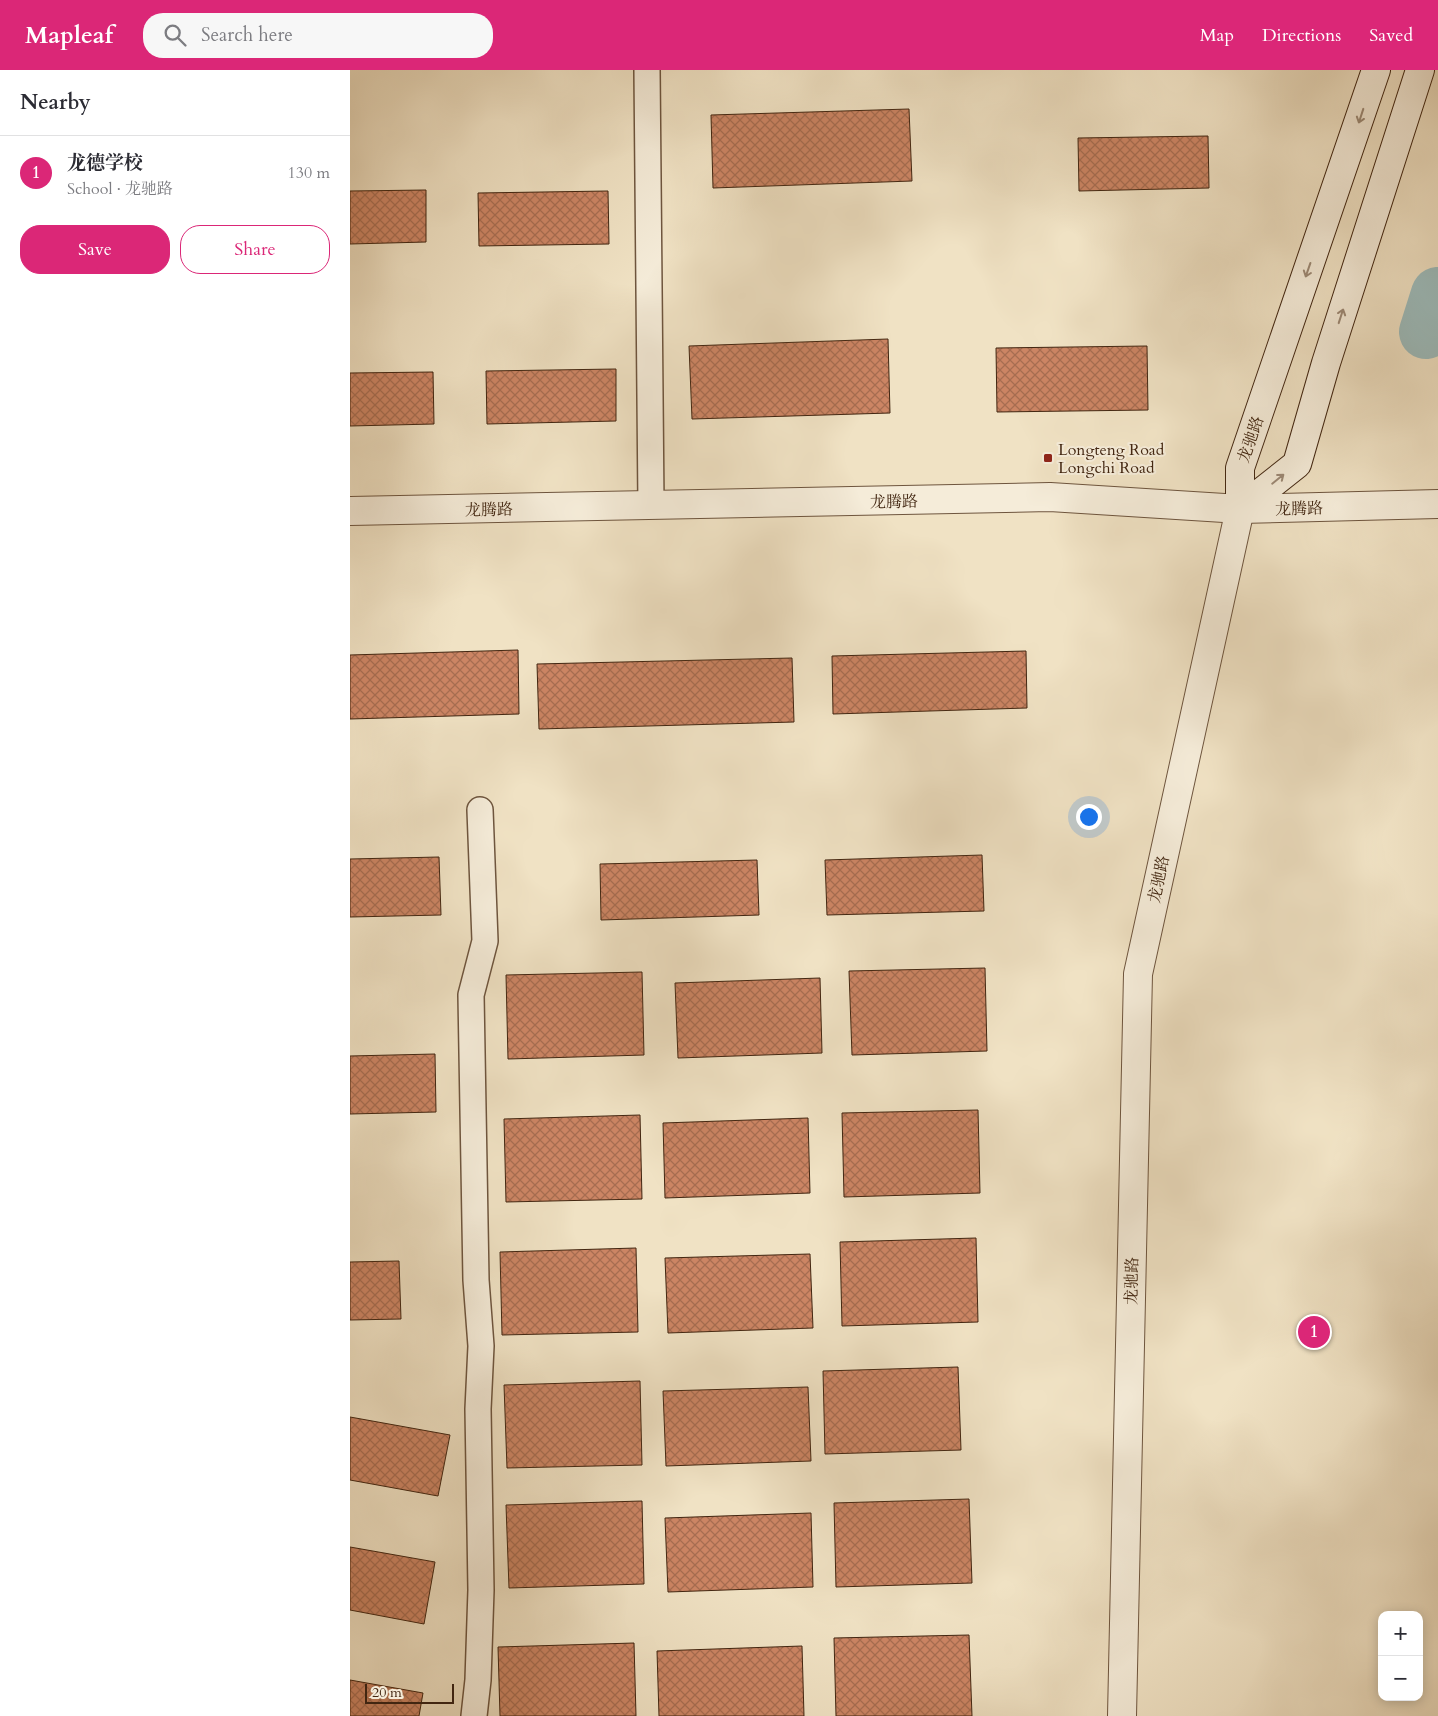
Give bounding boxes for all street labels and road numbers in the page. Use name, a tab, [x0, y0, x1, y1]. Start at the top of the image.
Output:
street label: 龙驰路	[1233, 413, 1269, 466]
street label: 龙腾路	[870, 491, 918, 513]
street label: 龙腾路	[1275, 497, 1323, 521]
street label: 龙腾路	[465, 499, 513, 521]
street label: 龙驰路	[1143, 853, 1175, 905]
street label: 龙驰路	[1121, 1257, 1143, 1305]

